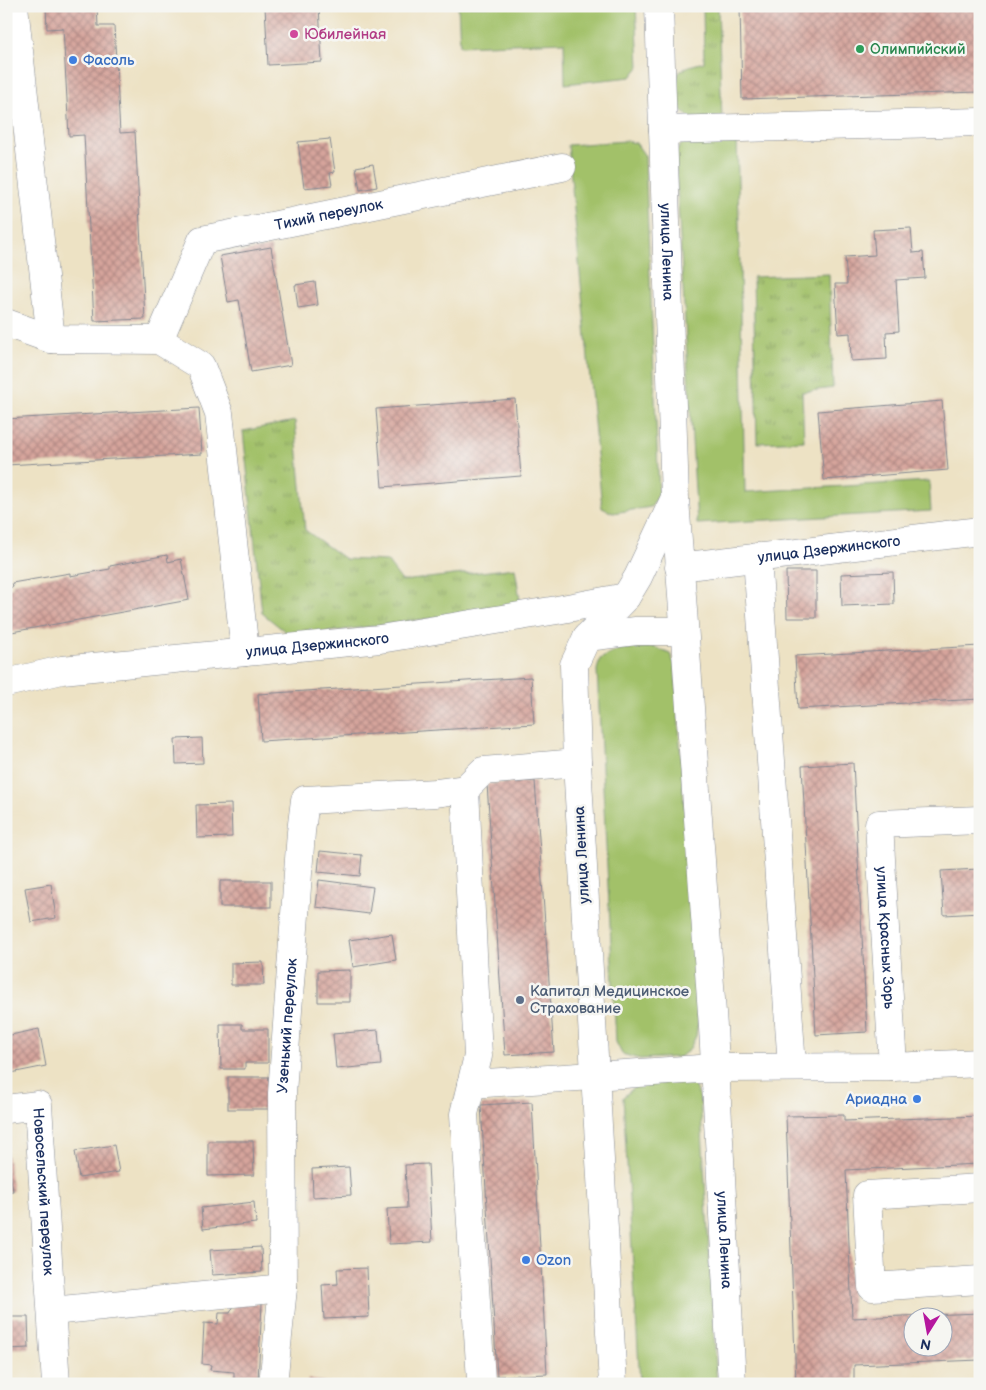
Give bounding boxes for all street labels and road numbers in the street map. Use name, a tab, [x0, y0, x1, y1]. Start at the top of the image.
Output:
street label: Тихий переулок	[273, 194, 384, 235]
street label: улица Ленина	[656, 203, 678, 301]
street label: улица Дзержинского	[756, 531, 902, 567]
street label: улица Дзержинского	[245, 628, 390, 662]
street label: улица Ленина	[570, 806, 594, 904]
street label: улица Красных Зорь	[872, 866, 899, 1010]
street label: Узенький переулок	[273, 957, 301, 1094]
street label: Новосельский переулок	[29, 1107, 58, 1276]
street label: улица Ленина	[712, 1191, 736, 1290]

